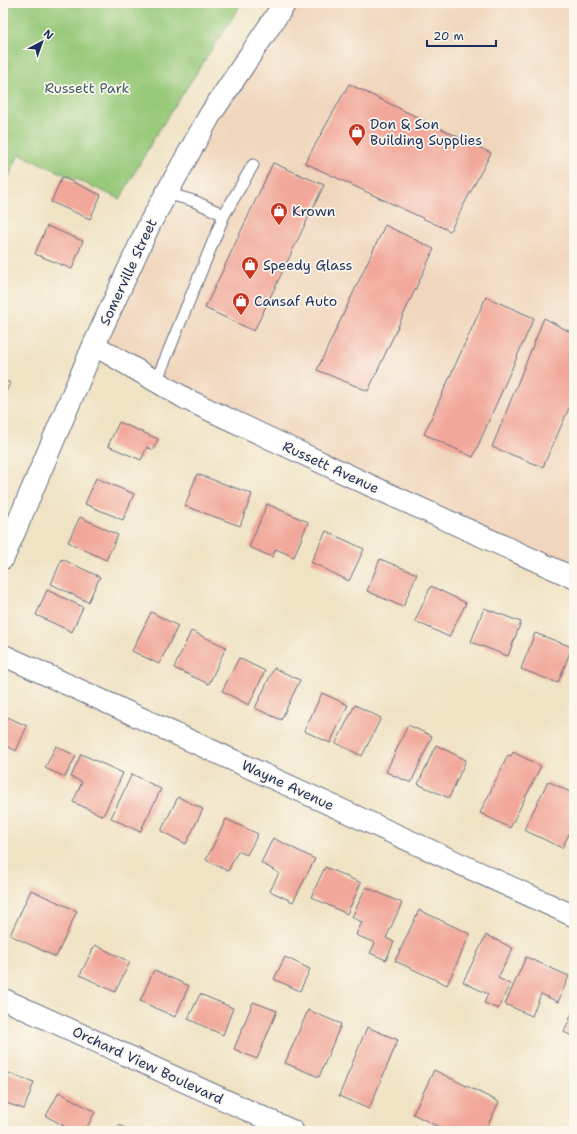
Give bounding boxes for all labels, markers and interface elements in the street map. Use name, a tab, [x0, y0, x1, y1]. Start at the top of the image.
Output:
north arrow	[22, 22, 62, 62]
scale bar	[427, 22, 496, 48]
text: N	[40, 26, 57, 44]
text: 20 m	[433, 28, 464, 44]
park label: Russett Park	[44, 79, 130, 97]
place label: Don & Son Building Supplies	[370, 115, 482, 149]
shop icon: Don & Son Building Supplies	[347, 122, 367, 147]
shop icon: Krown	[269, 201, 289, 226]
place label: Krown	[292, 202, 336, 220]
street label: Somerville Street	[95, 216, 161, 328]
shop icon: Speedy Glass	[240, 255, 260, 280]
place label: Speedy Glass	[263, 256, 353, 274]
shop icon: Cansaf Auto	[231, 291, 251, 316]
place label: Cansaf Auto	[254, 292, 337, 310]
street label: Russett Avenue	[280, 437, 382, 497]
street label: Wayne Avenue	[239, 756, 337, 814]
street label: Orchard View Boulevard	[70, 1022, 226, 1108]

